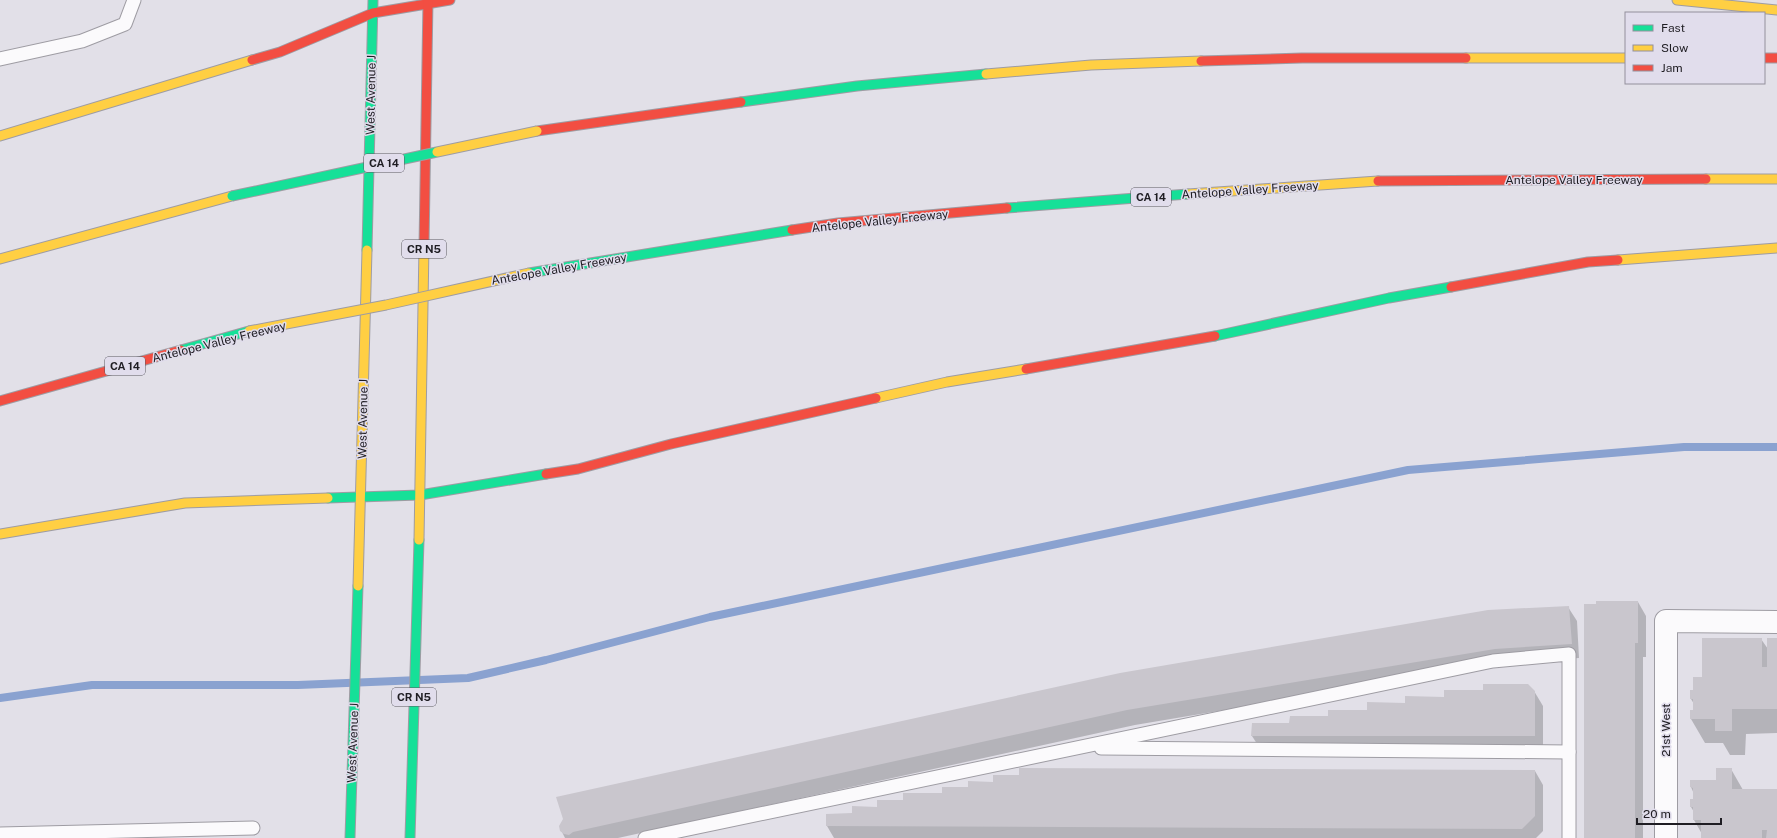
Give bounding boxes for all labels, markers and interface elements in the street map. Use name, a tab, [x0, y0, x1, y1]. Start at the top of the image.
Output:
legend	[1625, 12, 1765, 84]
text: Fast	[1661, 21, 1686, 35]
text: Slow	[1661, 41, 1689, 55]
street label: West Avenue J	[363, 55, 379, 135]
text: Jam	[1661, 61, 1683, 75]
road number: CA 14	[364, 154, 404, 172]
street label: Antelope Valley Freeway	[1505, 173, 1643, 187]
street label: Antelope Valley Freeway	[1181, 178, 1320, 202]
road number: CA 14	[1131, 188, 1171, 206]
street label: Antelope Valley Freeway	[811, 207, 950, 235]
road number: CR N5	[402, 240, 446, 258]
street label: Antelope Valley Freeway	[490, 250, 628, 288]
street label: Antelope Valley Freeway	[151, 318, 288, 365]
road number: CA 14	[105, 357, 145, 375]
street label: West Avenue J	[355, 379, 371, 459]
road number: CR N5	[392, 688, 436, 706]
street label: West Avenue J	[345, 703, 361, 783]
street label: 21st West	[1659, 703, 1673, 757]
scale bar	[1637, 800, 1721, 826]
text: 20 m	[1643, 807, 1671, 821]

